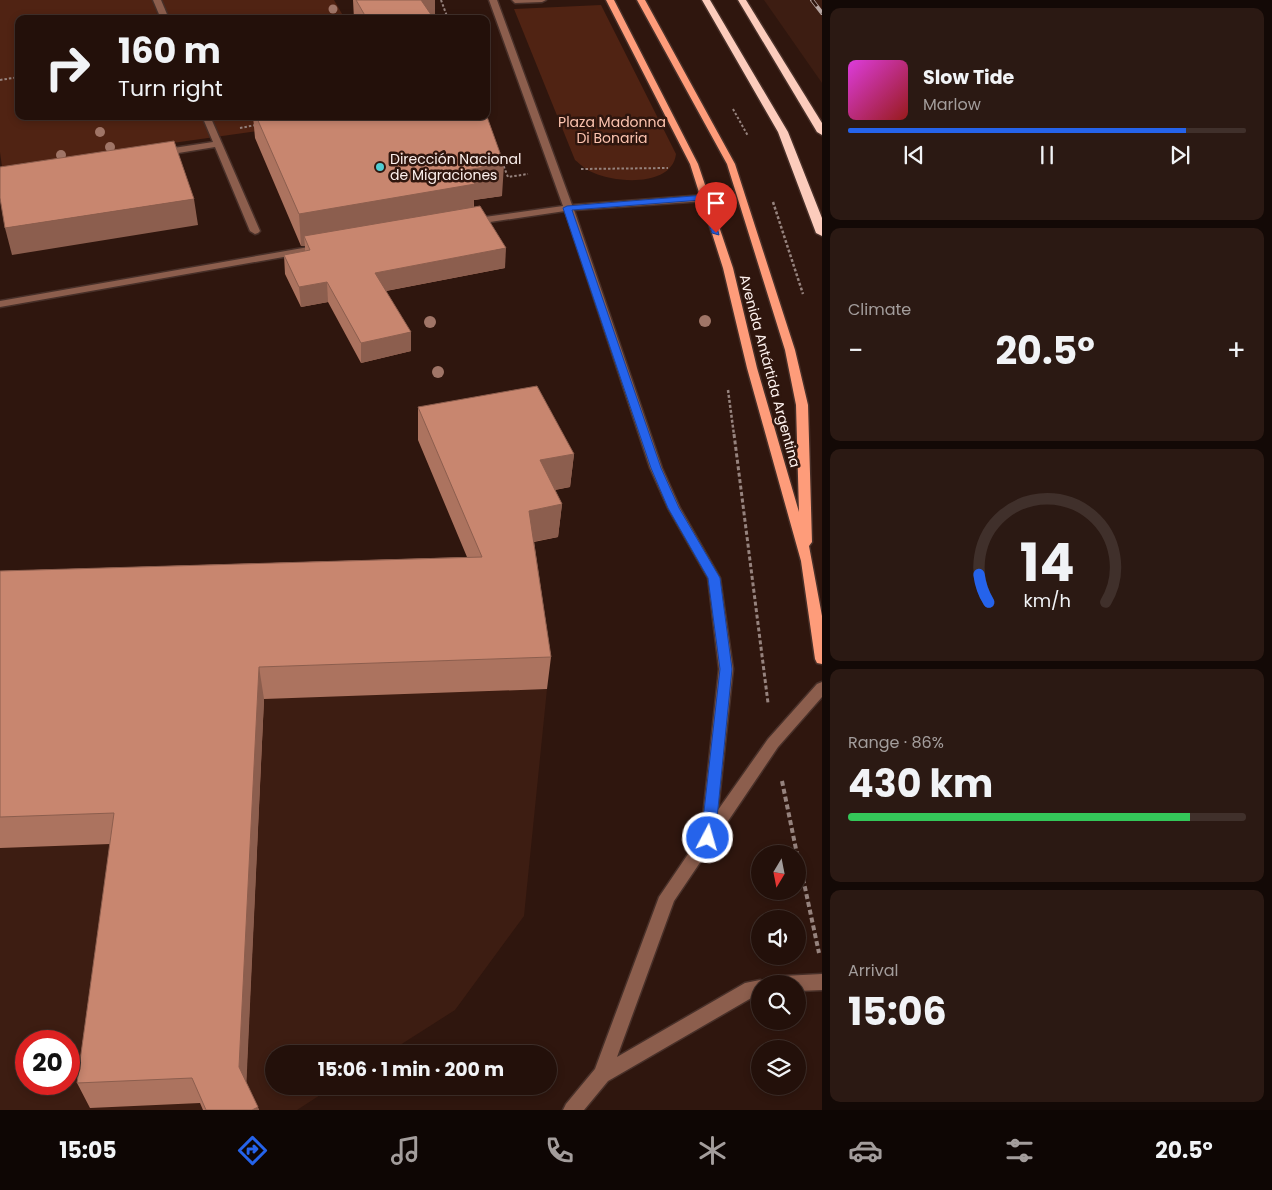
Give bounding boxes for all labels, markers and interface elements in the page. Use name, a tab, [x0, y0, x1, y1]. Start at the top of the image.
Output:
text: 160 m	[118, 26, 221, 75]
icon: right	[35, 35, 100, 100]
text: Slow Tide	[923, 64, 1014, 91]
text: Turn right	[118, 73, 223, 104]
text: Marlow	[923, 93, 981, 116]
park label: Plaza Madonna Di Bonaria	[558, 112, 666, 148]
icon: previous	[900, 141, 928, 169]
icon: pause	[1033, 141, 1061, 169]
icon: next	[1166, 141, 1194, 169]
place label: Dirección Nacional de Migraciones	[390, 149, 521, 185]
marker: Dirección Nacional de Migraciones	[374, 161, 386, 173]
pin	[695, 182, 737, 233]
icon: arrive	[702, 189, 730, 217]
street label: Avenida Antártida Argentina	[735, 272, 805, 470]
text: Climate	[848, 298, 911, 321]
text: 20.5°	[995, 324, 1095, 377]
text: −	[848, 331, 863, 370]
text: +	[1227, 331, 1246, 370]
text: 14	[1020, 526, 1074, 599]
text: km/h	[1023, 588, 1071, 613]
text: Range · 86%	[848, 731, 944, 754]
text: 430 km	[848, 757, 993, 810]
position arrow	[681, 811, 733, 863]
north arrow	[751, 845, 806, 900]
map controls	[751, 845, 806, 1095]
button: sound	[751, 910, 806, 965]
text: Arrival	[848, 959, 898, 982]
button: search	[751, 975, 806, 1030]
text: 15:06	[848, 985, 947, 1038]
speed limit sign: 20	[15, 1030, 80, 1095]
button: layers	[751, 1040, 806, 1095]
text: 15:06 · 1 min · 200 m	[318, 1056, 504, 1083]
icon: directions	[235, 1133, 270, 1168]
icon: music	[388, 1133, 423, 1168]
icon: phone	[542, 1133, 577, 1168]
icon: climate	[695, 1133, 730, 1168]
icon: car	[848, 1133, 883, 1168]
icon: filters	[1002, 1133, 1037, 1168]
text: 15:05	[59, 1135, 117, 1166]
text: 20.5°	[1155, 1135, 1213, 1166]

